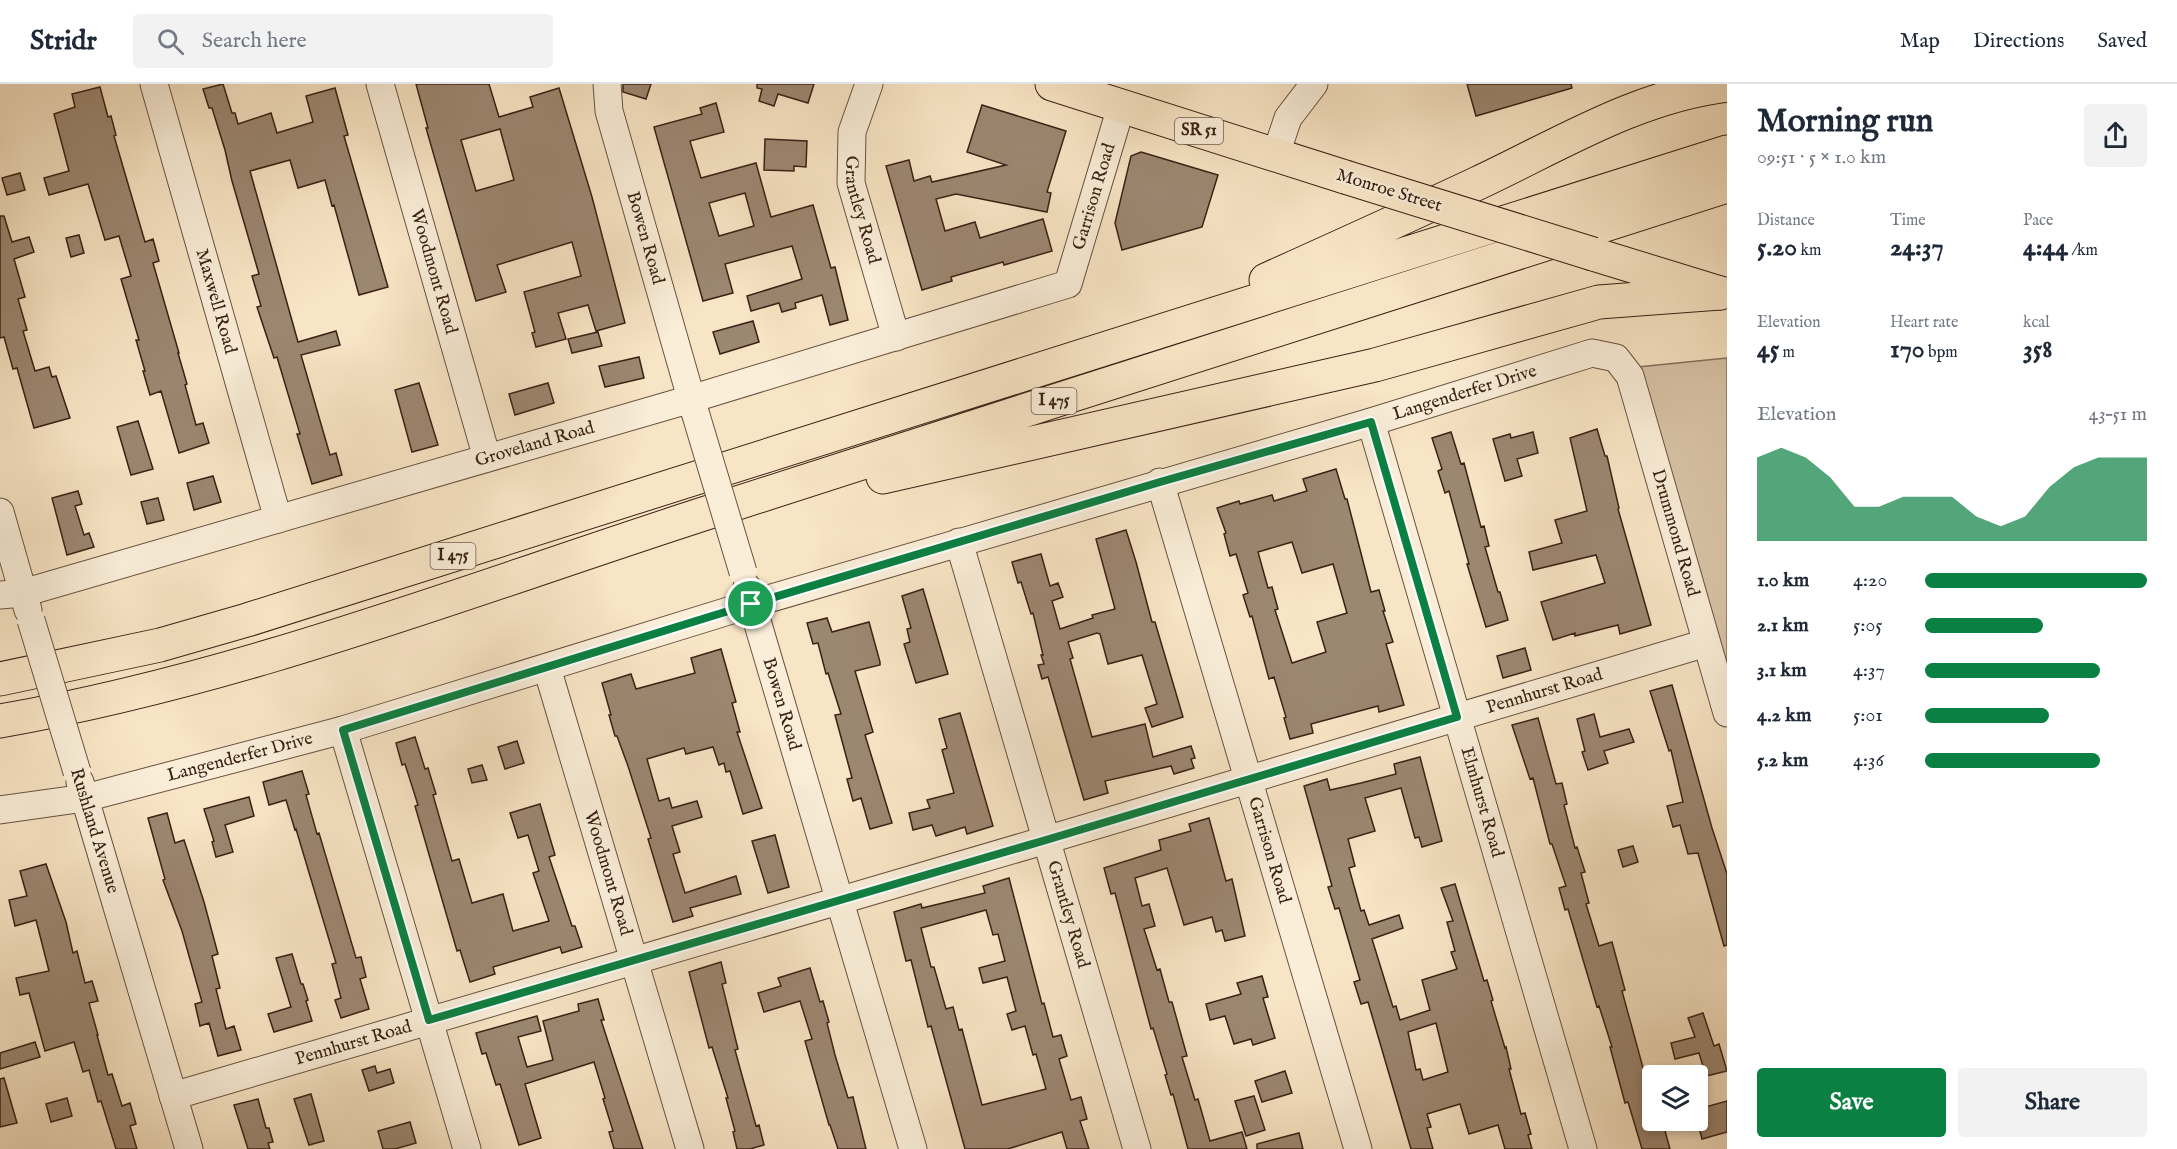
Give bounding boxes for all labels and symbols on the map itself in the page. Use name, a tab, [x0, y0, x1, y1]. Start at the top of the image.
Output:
road number: SR 51	[1175, 118, 1223, 144]
street label: Garrison Road	[1067, 140, 1121, 253]
street label: Grantley Road	[839, 155, 886, 267]
street label: Monroe Street	[1333, 164, 1445, 218]
street label: Bowen Road	[621, 189, 670, 287]
street label: Woodmont Road	[405, 206, 463, 337]
street label: Maxwell Road	[190, 246, 242, 357]
street label: Langenderfer Drive	[1390, 359, 1539, 426]
road number: I 475	[1032, 388, 1076, 414]
street label: Groveland Road	[472, 416, 598, 473]
street label: Drummond Road	[1646, 467, 1705, 600]
road number: I 475	[430, 543, 476, 569]
pin	[725, 578, 776, 629]
street label: Bowen Road	[757, 655, 806, 754]
street label: Pennhurst Road	[1484, 663, 1606, 719]
street label: Langenderfer Drive	[165, 727, 315, 787]
street label: Elmhurst Road	[1455, 744, 1509, 860]
street label: Rushland Avenue	[64, 766, 124, 896]
street label: Garrison Road	[1243, 794, 1296, 907]
street label: Woodmont Road	[579, 808, 638, 939]
street label: Grantley Road	[1042, 858, 1095, 971]
street label: Pennhurst Road	[292, 1015, 415, 1071]

